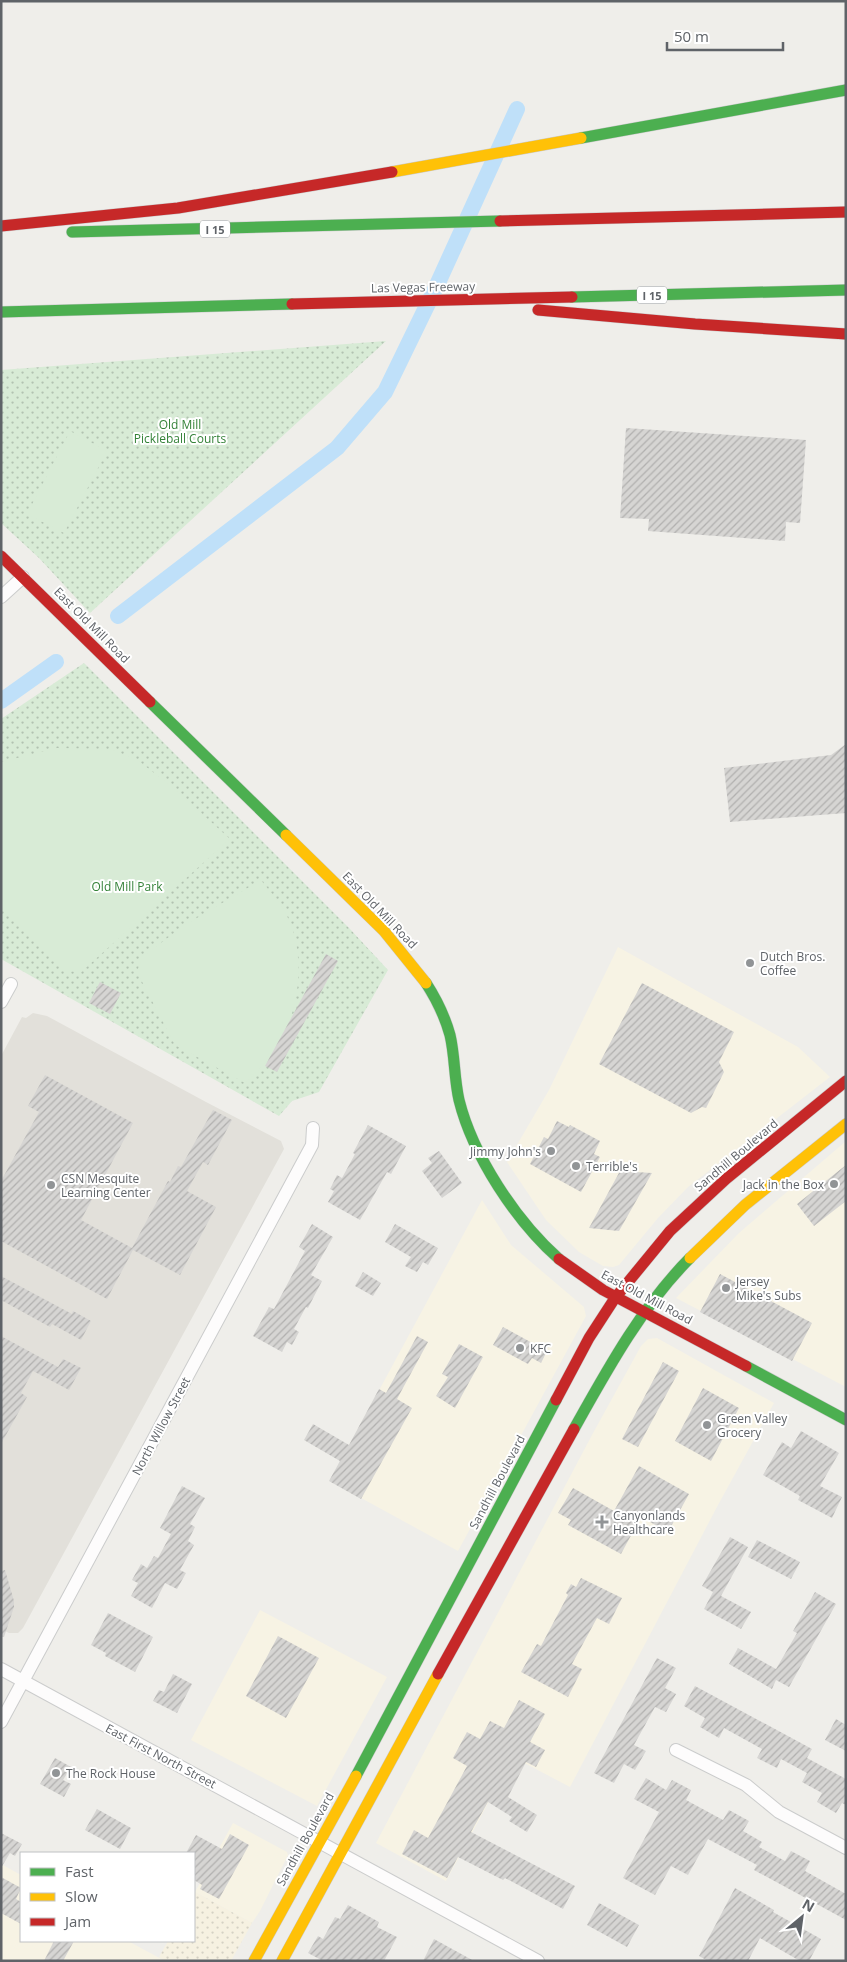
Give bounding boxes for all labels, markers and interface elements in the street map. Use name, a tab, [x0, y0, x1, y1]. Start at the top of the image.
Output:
scale bar	[667, 20, 783, 52]
text: 50 m	[674, 26, 709, 46]
road number: I 15	[200, 220, 230, 238]
street label: Las Vegas Freeway	[371, 278, 476, 296]
road number: I 15	[637, 286, 667, 304]
park label: Old Mill Pickleball Courts	[134, 416, 226, 447]
street label: East Old Mill Road	[50, 583, 134, 667]
street label: East Old Mill Road	[339, 868, 421, 952]
park label: Old Mill Park	[92, 878, 163, 895]
place label: Dutch Bros. Coffee	[760, 948, 825, 979]
marker: Dutch Bros. Coffee	[744, 957, 756, 969]
street label: Sandhill Boulevard	[690, 1115, 782, 1195]
place label: Jimmy John's	[469, 1143, 541, 1160]
marker: Jimmy John's	[545, 1145, 557, 1157]
place label: Terrible's	[586, 1158, 638, 1175]
marker: Terrible's	[570, 1160, 582, 1172]
place label: CSN Mesquite Learning Center	[61, 1170, 151, 1201]
place label: Jack in the Box	[742, 1176, 825, 1193]
marker: Jack in the Box	[828, 1178, 840, 1190]
marker: CSN Mesquite Learning Center	[45, 1179, 57, 1191]
street label: East Old Mill Road	[598, 1266, 696, 1328]
place label: Jersey Mike's Subs	[735, 1273, 802, 1304]
marker: Jersey Mike's Subs	[720, 1282, 732, 1294]
place label: KFC	[530, 1340, 552, 1357]
marker: KFC	[514, 1342, 526, 1354]
street label: North Willow Street	[128, 1374, 194, 1478]
place label: Green Valley Grocery	[717, 1410, 788, 1441]
marker: Green Valley Grocery	[701, 1419, 713, 1431]
street label: Sandhill Boulevard	[465, 1432, 529, 1532]
place label: Canyonlands Healthcare	[613, 1507, 686, 1538]
marker: Canyonlands Healthcare	[595, 1515, 609, 1529]
street label: East First North Street	[103, 1720, 219, 1792]
place label: The Rock House	[66, 1765, 156, 1782]
marker: The Rock House	[50, 1767, 62, 1779]
street label: Sandhill Boulevard	[272, 1789, 338, 1889]
legend	[20, 1852, 195, 1942]
text: Fast	[65, 1861, 94, 1881]
text: Slow	[65, 1886, 98, 1906]
north arrow	[777, 1892, 827, 1942]
text: N	[799, 1894, 818, 1916]
text: Jam	[63, 1911, 91, 1931]

